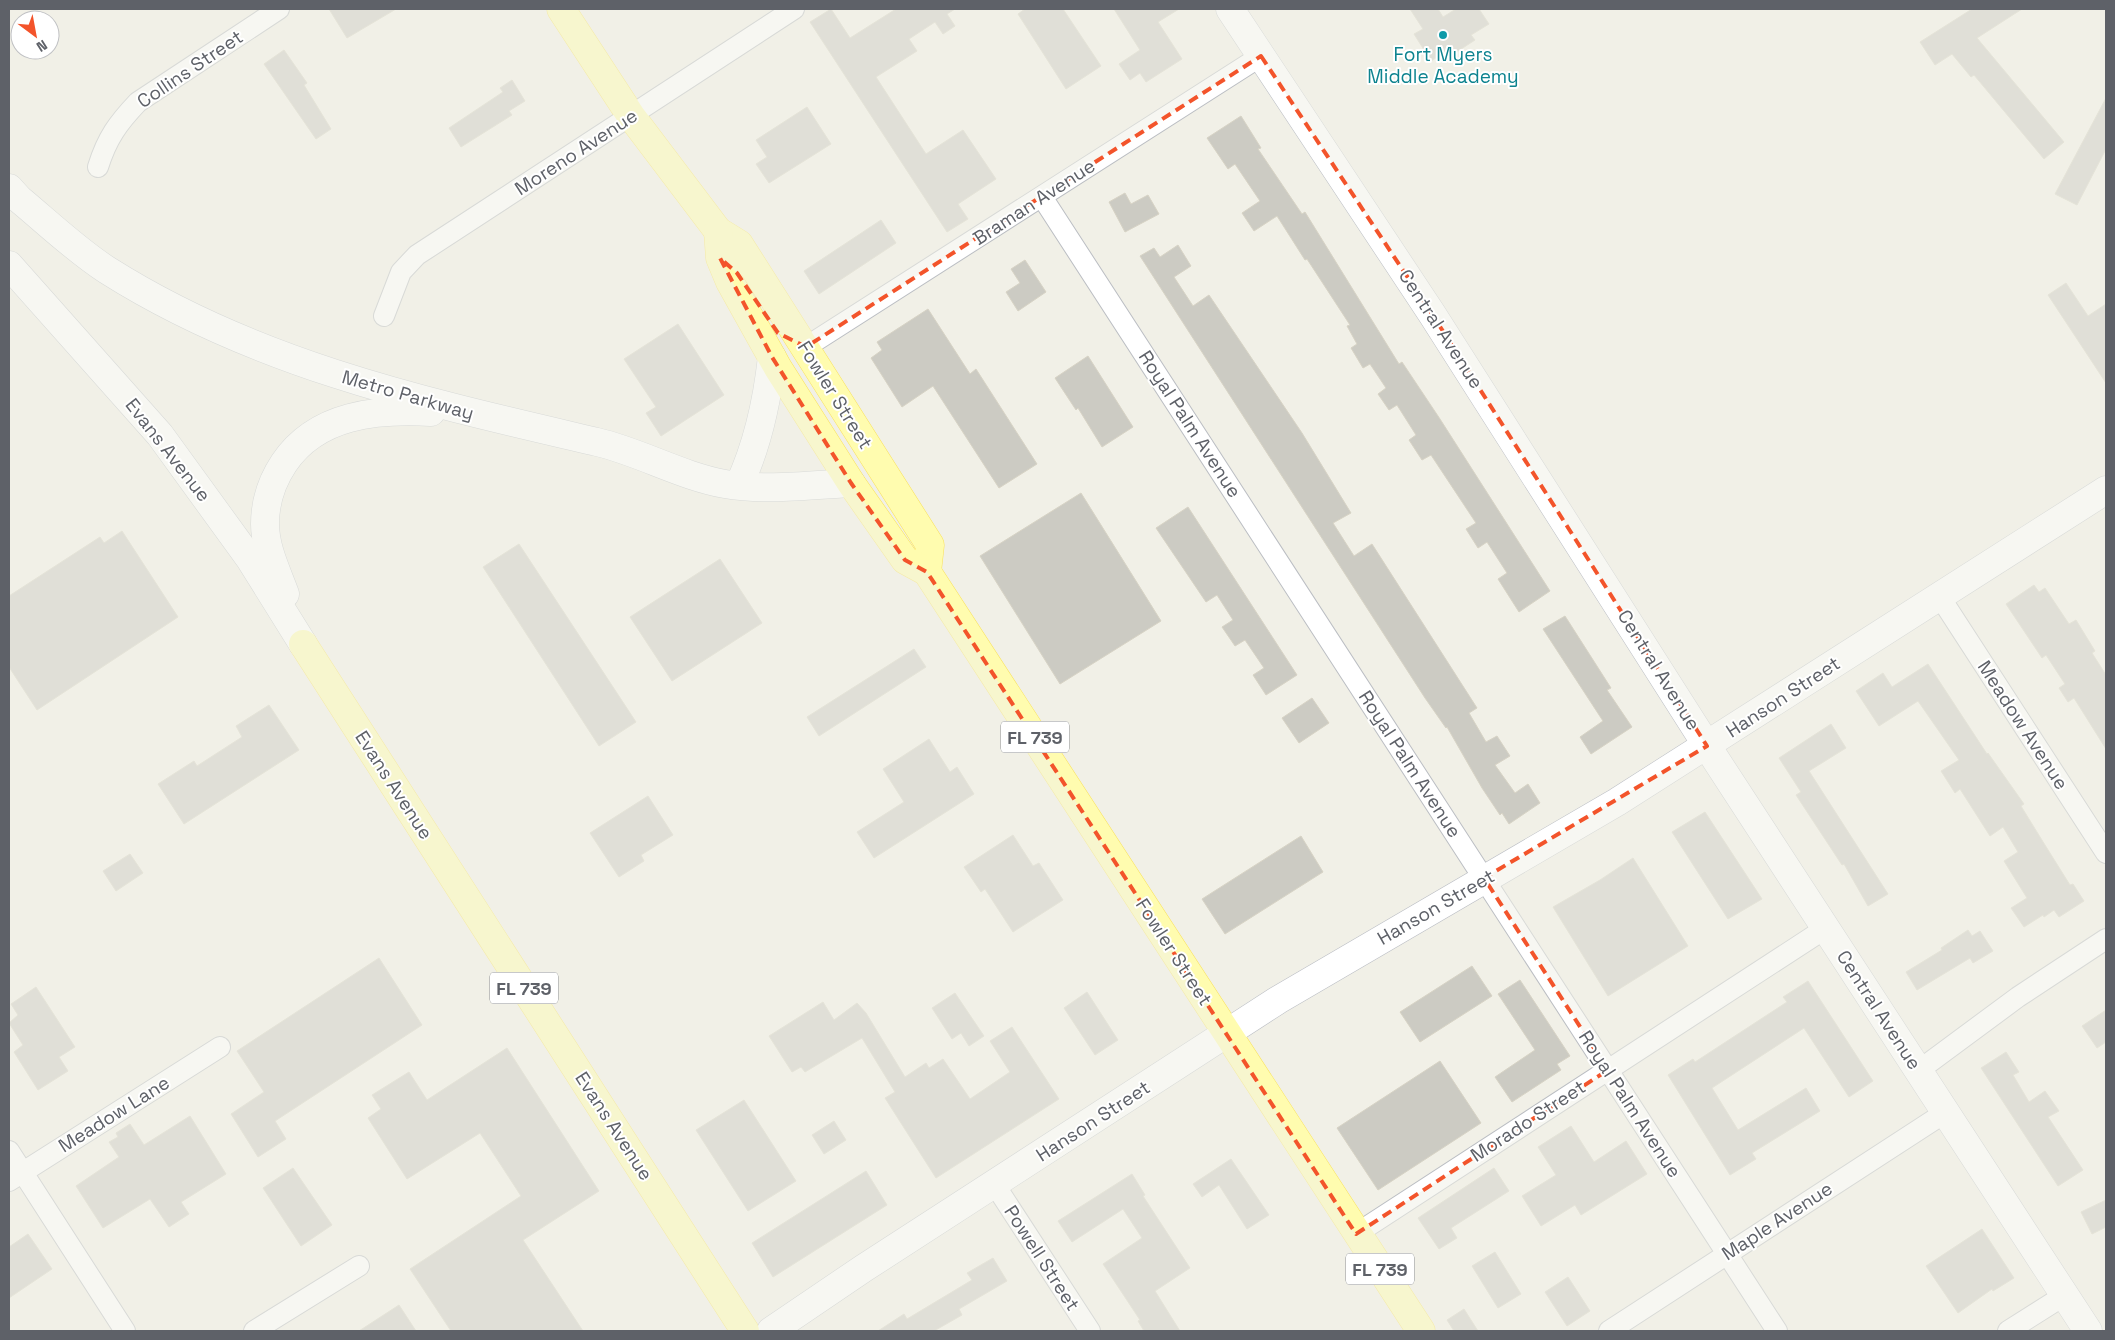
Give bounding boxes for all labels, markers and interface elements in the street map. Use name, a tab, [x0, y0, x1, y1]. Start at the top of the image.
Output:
north arrow	[10, 10, 60, 60]
street label: Collins Street	[132, 24, 248, 114]
marker: Fort Myers Middle Academy	[1437, 29, 1449, 41]
text: N	[33, 36, 51, 56]
place label: Fort Myers Middle Academy	[1367, 42, 1519, 89]
street label: Moreno Avenue	[510, 103, 642, 201]
street label: Braman Avenue	[968, 153, 1100, 251]
street label: Central Avenue	[1393, 264, 1489, 394]
street label: Fowler Street	[792, 336, 878, 454]
street label: Royal Palm Avenue	[1133, 346, 1247, 502]
street label: Metro Parkway	[339, 364, 477, 426]
street label: Evans Avenue	[120, 393, 216, 507]
street label: Central Avenue	[1612, 605, 1706, 735]
street label: Hanson Street	[1721, 651, 1845, 743]
street label: Meadow Avenue	[1972, 656, 2074, 794]
street label: Royal Palm Avenue	[1353, 686, 1467, 842]
road number: FL 739	[1001, 722, 1069, 752]
street label: Evans Avenue	[349, 726, 439, 844]
street label: Hanson Street	[1373, 863, 1499, 951]
street label: Fowler Street	[1130, 894, 1218, 1010]
street label: Central Avenue	[1831, 945, 1927, 1075]
road number: FL 739	[490, 972, 558, 1004]
street label: Royal Palm Avenue	[1573, 1026, 1687, 1182]
street label: Evans Avenue	[569, 1067, 659, 1185]
street label: Meadow Lane	[54, 1070, 174, 1158]
street label: Morado Street	[1466, 1074, 1590, 1168]
street label: Hanson Street	[1031, 1075, 1155, 1167]
street label: Maple Avenue	[1717, 1176, 1837, 1266]
street label: Powell Street	[999, 1200, 1085, 1316]
road number: FL 739	[1346, 1254, 1414, 1285]

